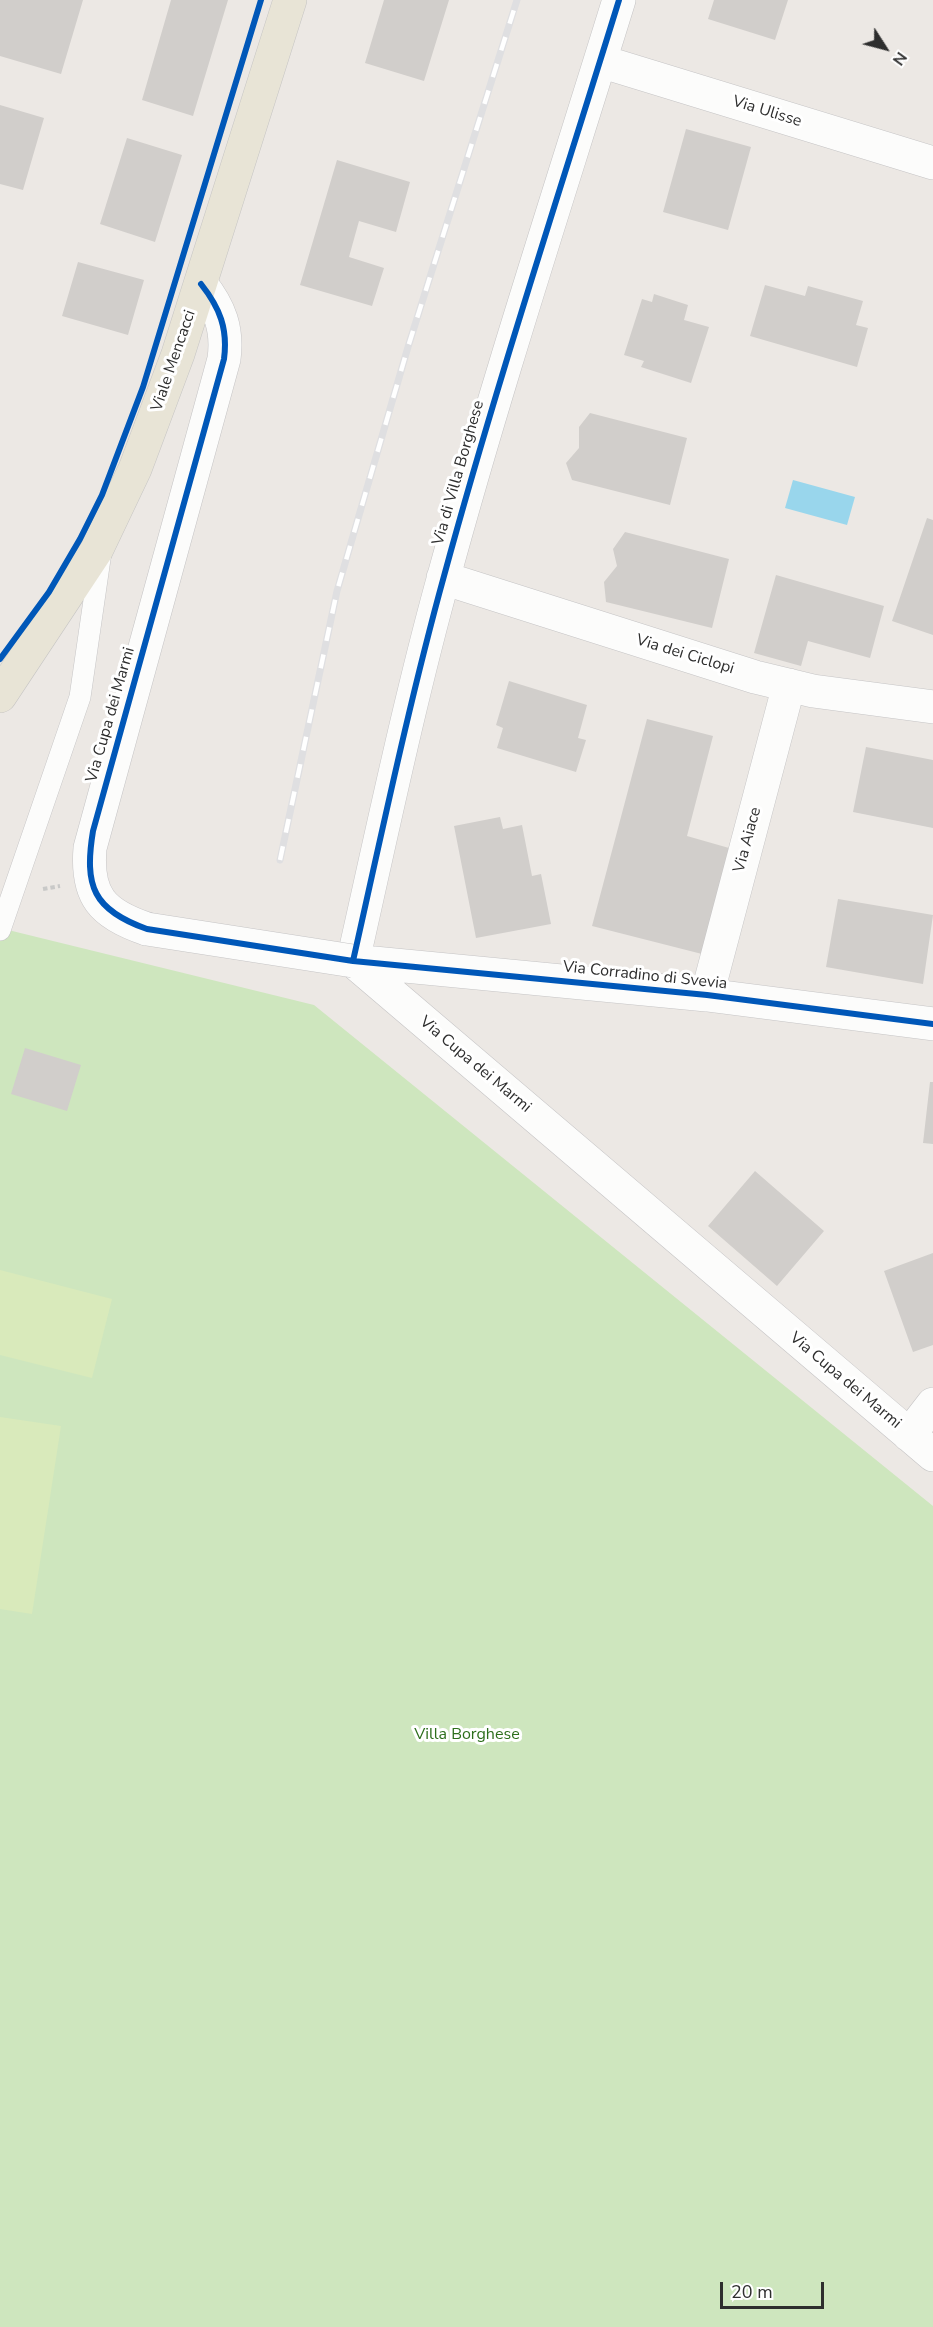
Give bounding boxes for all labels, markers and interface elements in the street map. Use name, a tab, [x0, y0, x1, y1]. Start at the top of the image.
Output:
north arrow	[855, 18, 915, 78]
text: N	[887, 47, 912, 70]
street label: Via Ulisse	[730, 92, 804, 132]
street label: Viale Mencacci	[148, 308, 200, 414]
street label: Via di Villa Borghese	[429, 398, 489, 548]
street label: Via dei Ciclopi	[634, 631, 736, 679]
street label: Via Cupa dei Marmi	[83, 645, 139, 785]
street label: Via Aiace	[730, 805, 766, 875]
street label: Via Corradino di Svevia	[562, 958, 728, 994]
street label: Via Cupa dei Marmi	[415, 1013, 535, 1117]
street label: Via Cupa dei Marmi	[785, 1329, 905, 1433]
park label: Villa Borghese	[414, 1725, 520, 1745]
scale bar	[723, 2270, 826, 2308]
text: 20 m	[731, 2280, 773, 2304]

